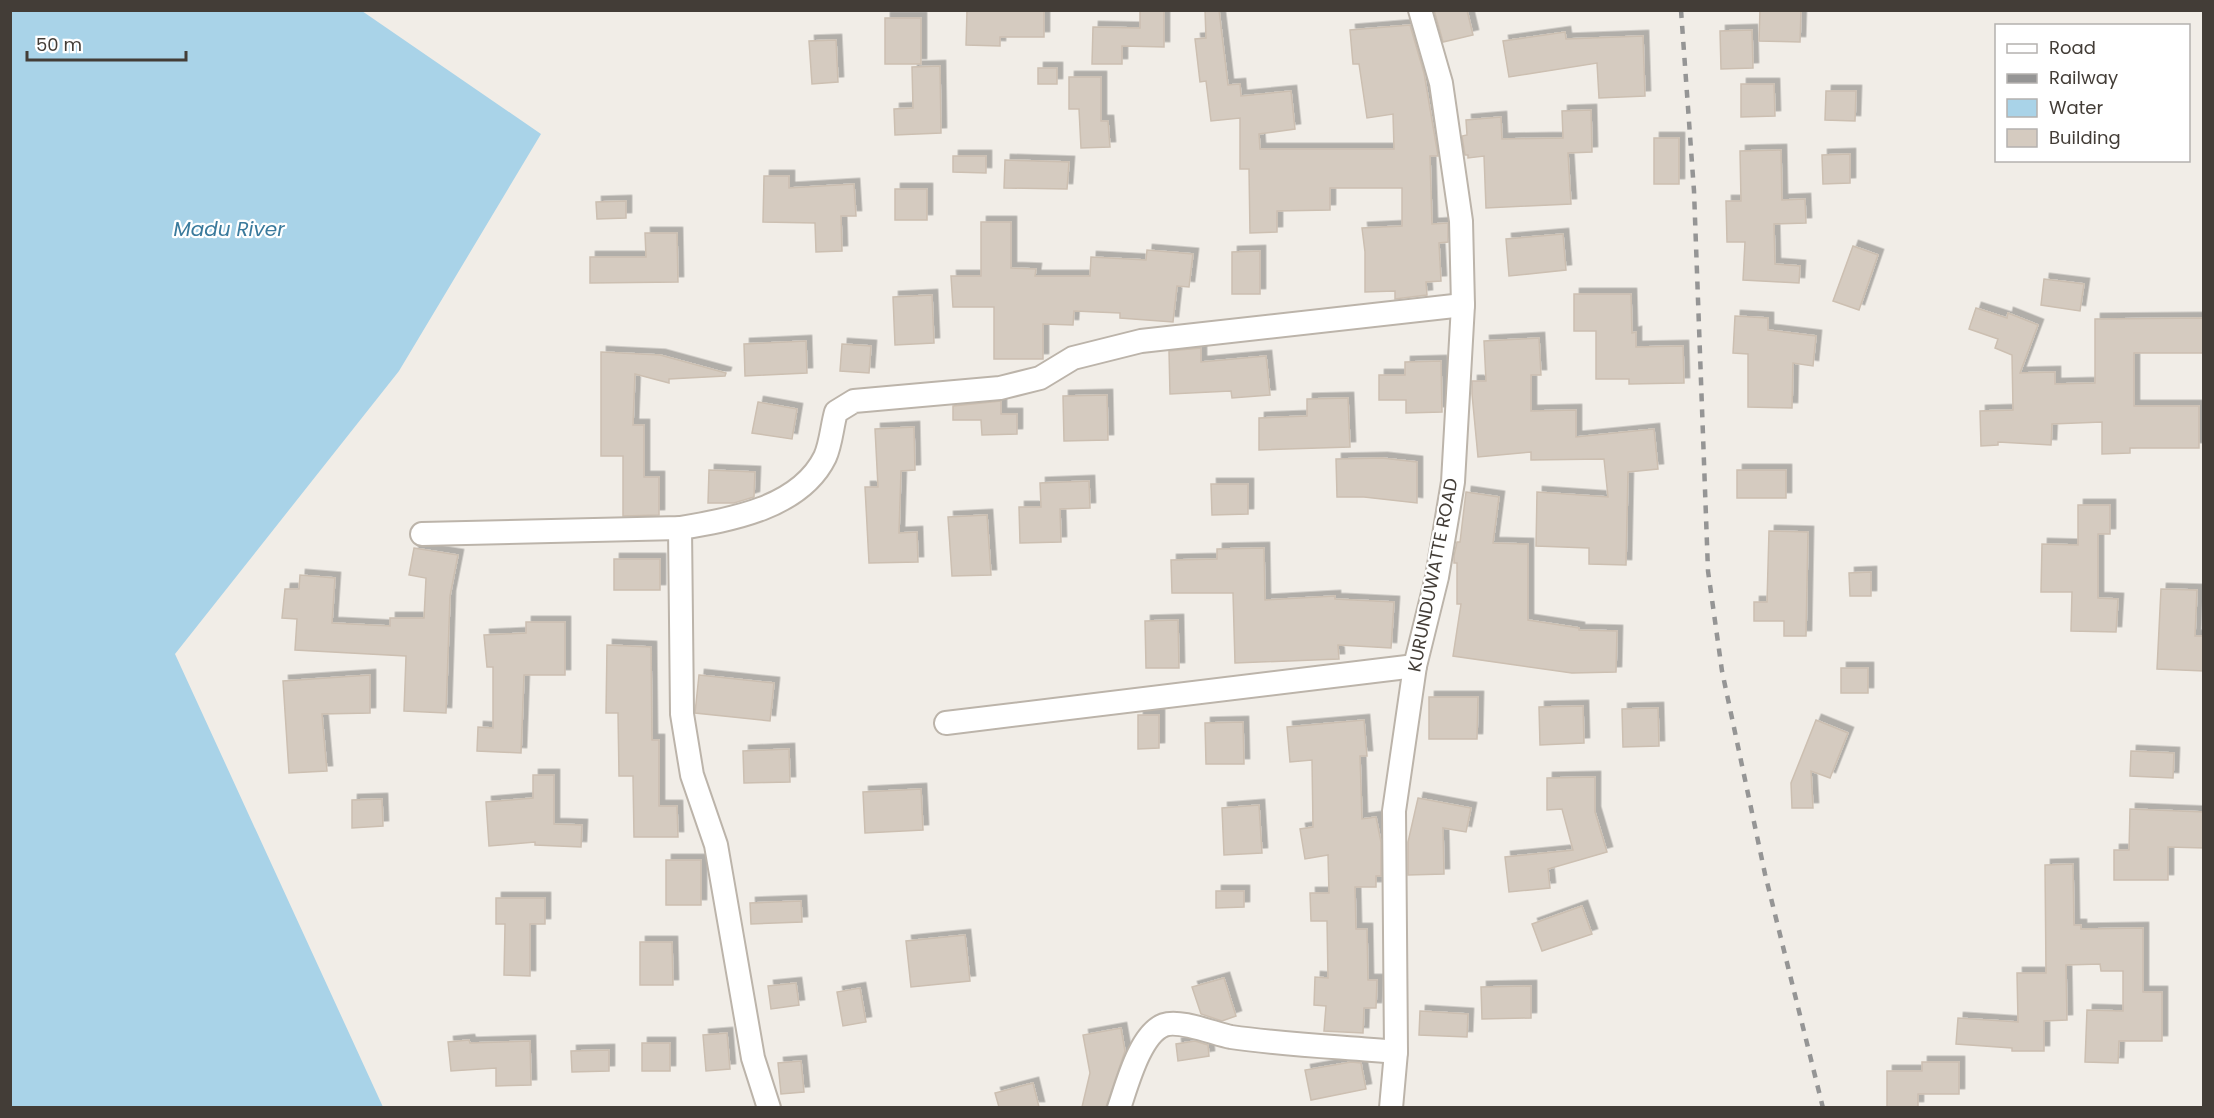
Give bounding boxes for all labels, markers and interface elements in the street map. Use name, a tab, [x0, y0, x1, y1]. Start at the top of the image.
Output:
scale bar	[27, 24, 186, 62]
legend	[1995, 24, 2190, 162]
text: 50 m	[36, 32, 82, 57]
text: Road	[2049, 35, 2096, 60]
text: Railway	[2049, 65, 2118, 90]
text: Water	[2049, 95, 2103, 120]
text: Building	[2049, 125, 2121, 150]
water label: Madu River	[173, 215, 285, 243]
street label: KURUNDUWATTE ROAD	[1401, 476, 1464, 674]

